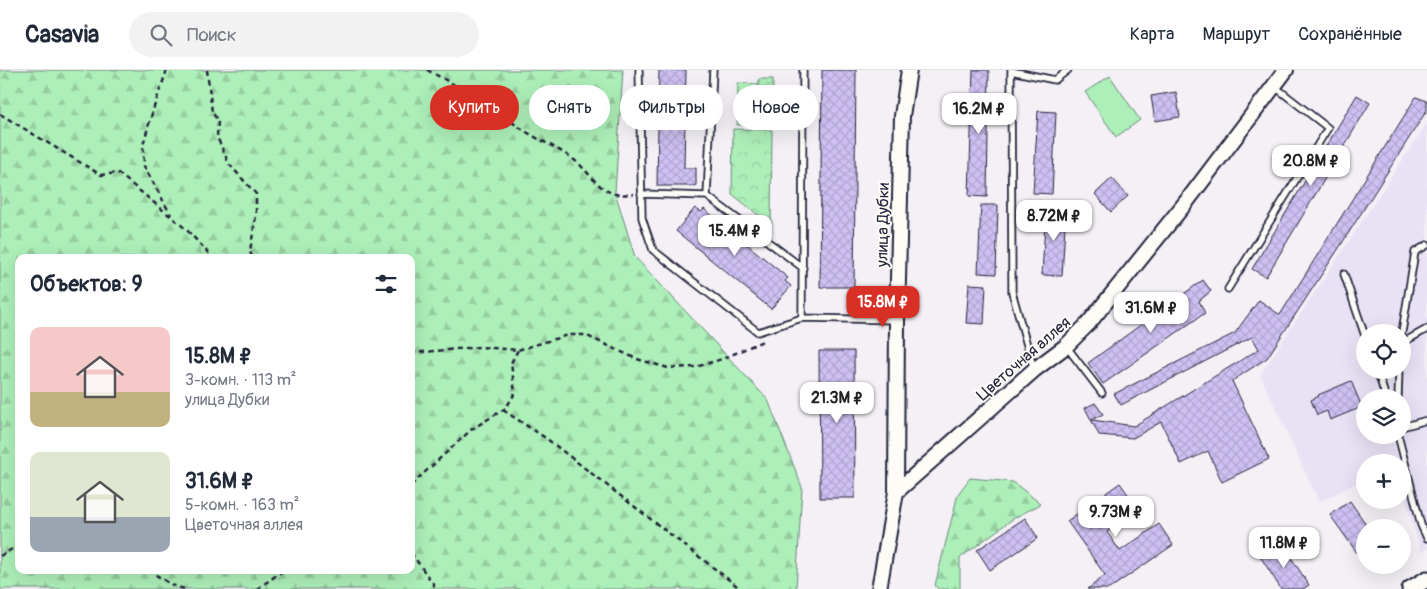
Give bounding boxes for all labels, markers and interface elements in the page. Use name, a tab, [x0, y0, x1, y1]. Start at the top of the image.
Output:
search box	[129, 12, 479, 57]
text: Casavia	[25, 20, 99, 49]
icon: search	[147, 21, 175, 49]
text: Поиск	[187, 23, 237, 47]
text: Карта	[1130, 23, 1174, 46]
text: Маршрут	[1202, 23, 1270, 46]
text: Сохранённые	[1298, 23, 1402, 46]
chip: Купить	[430, 85, 519, 130]
chip: Снять	[529, 85, 610, 130]
chip: Фильтры	[620, 85, 723, 130]
chip: Новое	[733, 85, 818, 130]
pin: 16.2M ₽	[933, 92, 1025, 135]
text: 16.2M ₽	[953, 99, 1005, 119]
pin: 20.8M ₽	[1265, 144, 1357, 187]
text: 20.8M ₽	[1283, 151, 1339, 171]
street label: улица Дубки	[872, 183, 894, 268]
pin: 8.72M ₽	[1008, 200, 1100, 242]
text: 8.72M ₽	[1027, 206, 1081, 226]
pin: 15.4M ₽	[689, 214, 781, 257]
text: 15.4M ₽	[709, 221, 761, 241]
icon: filters	[372, 270, 400, 298]
text: Объектов: 9	[30, 271, 143, 298]
pin: 15.8M ₽	[837, 286, 929, 328]
text: 15.8M ₽	[857, 292, 909, 312]
pin: 31.6M ₽	[1105, 292, 1197, 334]
text: 31.6M ₽	[1125, 298, 1177, 318]
street label: Цветочная аллея	[973, 313, 1075, 405]
map controls	[1356, 324, 1411, 574]
button: locate	[1356, 324, 1411, 379]
text: 15.8M ₽	[185, 343, 252, 370]
icon: home	[70, 347, 130, 407]
text: 3-комн. · 113 m²	[185, 370, 296, 390]
pin: 21.3M ₽	[791, 382, 883, 424]
text: 21.3M ₽	[811, 388, 863, 408]
button: layers	[1356, 389, 1411, 444]
text: улица Дубки	[185, 390, 269, 410]
button: +	[1356, 454, 1411, 509]
text: 31.6M ₽	[185, 468, 254, 495]
icon: home	[70, 472, 130, 532]
text: 5-комн. · 163 m²	[185, 495, 299, 515]
pin: 9.73M ₽	[1070, 496, 1162, 538]
text: 9.73M ₽	[1089, 502, 1143, 522]
text: Цветочная аллея	[185, 515, 303, 535]
button: −	[1356, 519, 1411, 574]
pin: 11.8M ₽	[1238, 526, 1330, 569]
text: 11.8M ₽	[1260, 533, 1308, 553]

